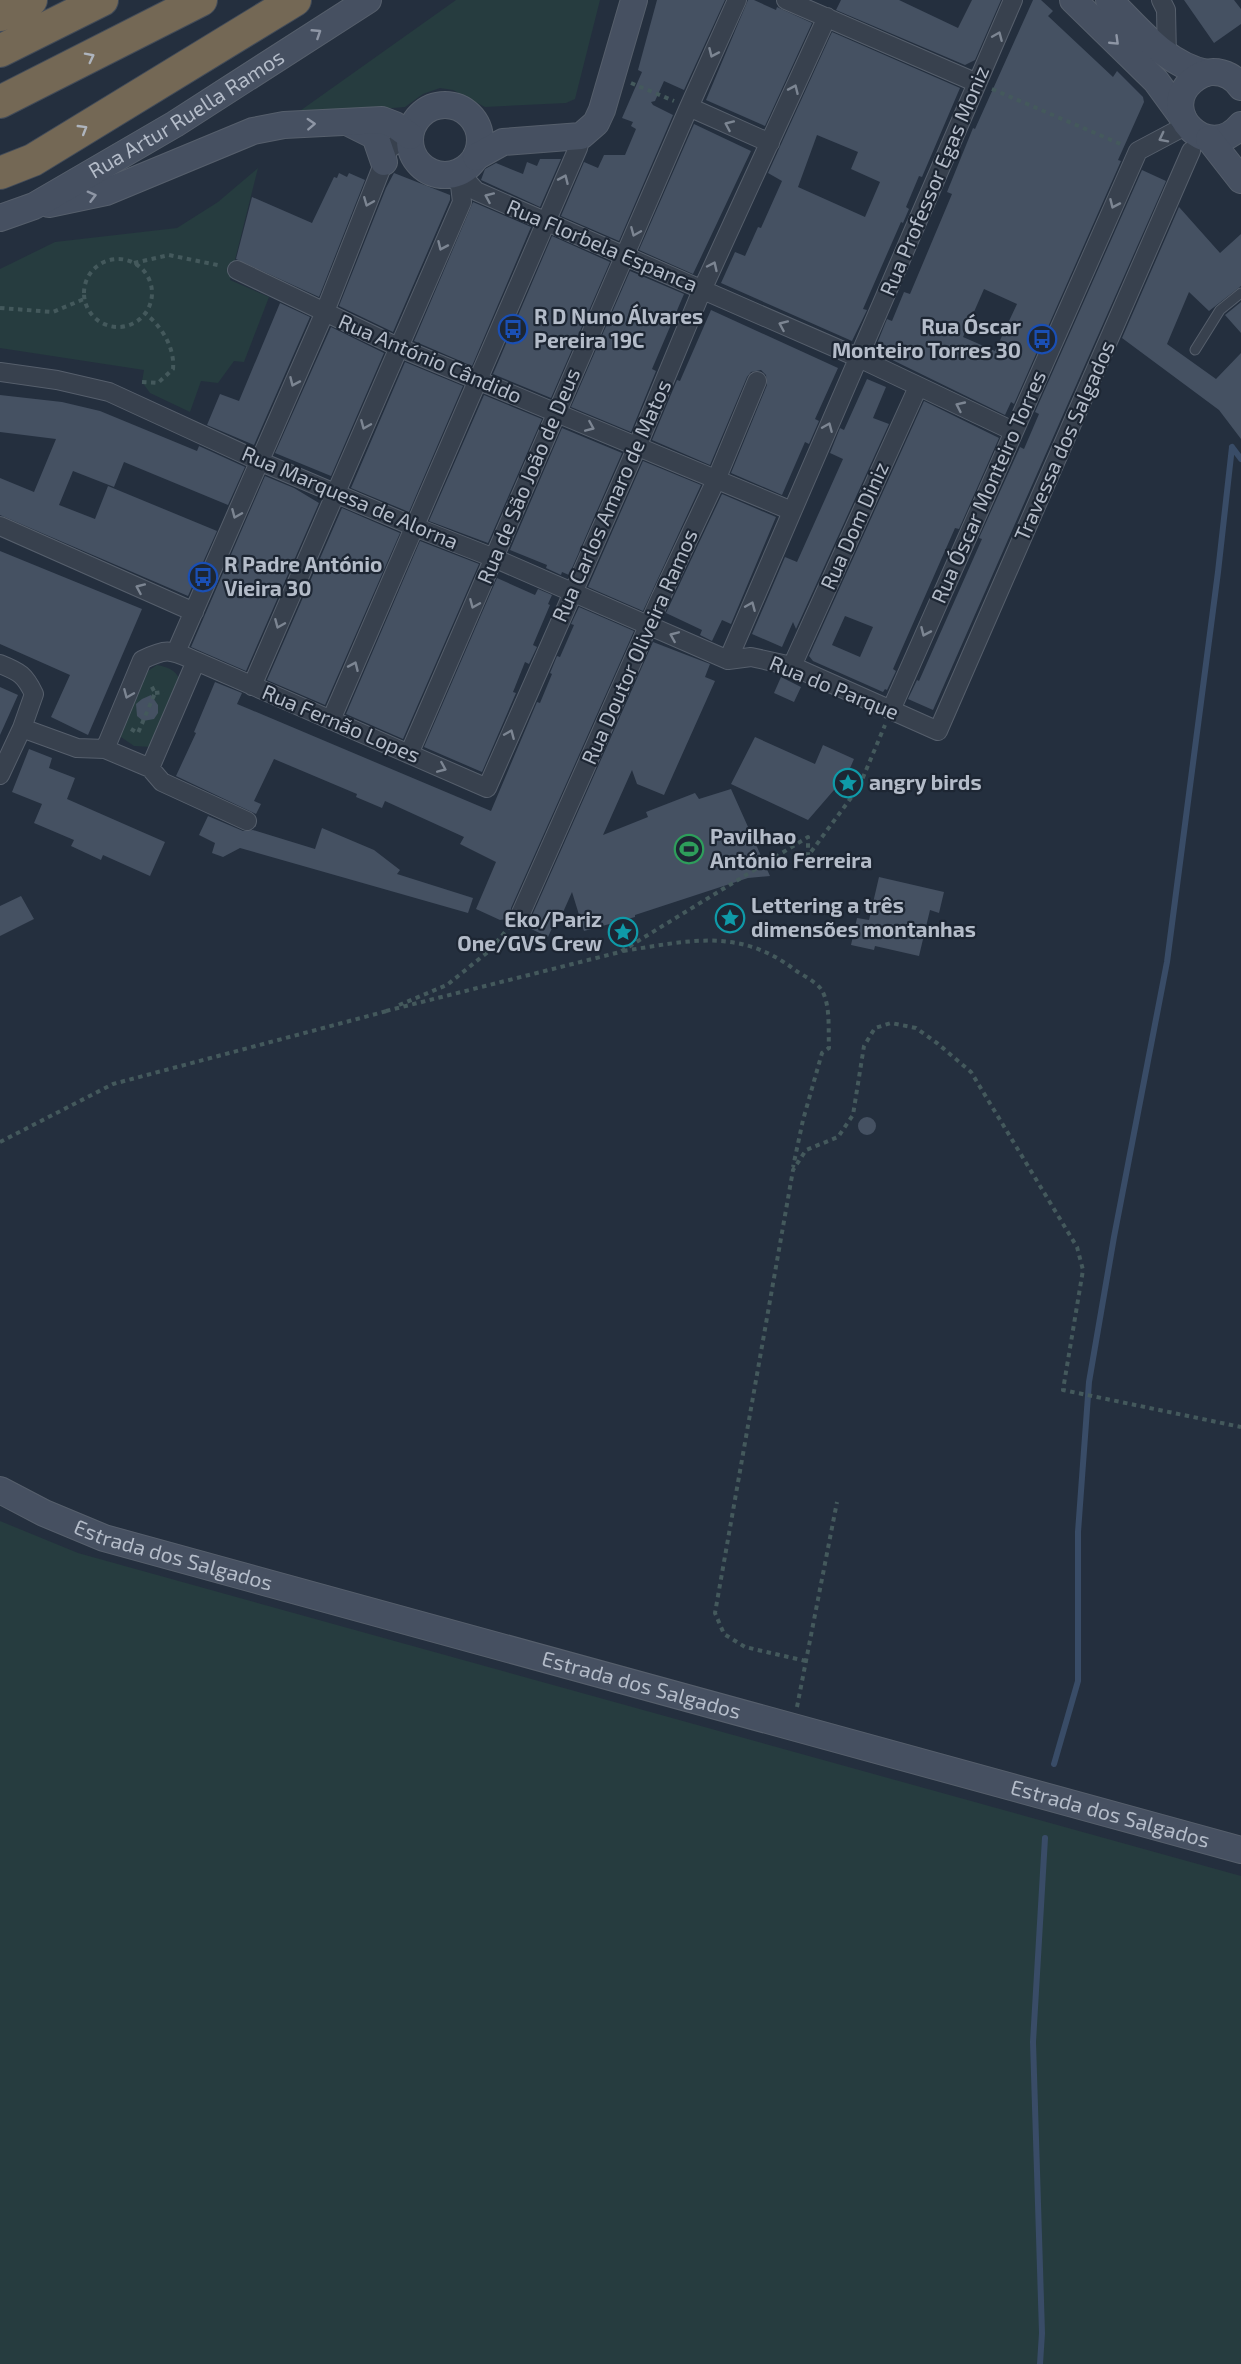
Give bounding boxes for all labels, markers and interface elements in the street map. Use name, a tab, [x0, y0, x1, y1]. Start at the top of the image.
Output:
one-way arrow	[311, 28, 321, 40]
one-way arrow	[991, 32, 1003, 43]
one-way arrow	[1107, 33, 1118, 44]
street label: Rua Artur Ruella Ramos	[83, 43, 288, 183]
one-way arrow	[709, 47, 721, 58]
one-way arrow	[83, 52, 94, 64]
street label: Rua Professor Egas Moniz	[874, 62, 993, 299]
one-way arrow	[787, 84, 799, 95]
one-way arrow	[307, 117, 316, 130]
one-way arrow	[725, 120, 736, 132]
one-way arrow	[77, 125, 87, 137]
one-way arrow	[1158, 131, 1169, 142]
one-way arrow	[557, 175, 569, 186]
one-way arrow	[86, 191, 97, 203]
one-way arrow	[484, 192, 495, 204]
street label: Rua Florbela Espanca	[503, 193, 702, 296]
one-way arrow	[363, 196, 376, 207]
one-way arrow	[1109, 198, 1121, 209]
one-way arrow	[630, 226, 642, 237]
one-way arrow	[437, 240, 449, 251]
one-way arrow	[706, 262, 718, 273]
place label: R D Nuno Álvares Pereira 19C	[534, 303, 703, 352]
street label: Rua António Cândido	[335, 308, 526, 408]
bus stop icon: R D Nuno Álvares Pereira 19C	[497, 313, 529, 345]
place label: Rua Óscar Monteiro Torres 30	[832, 313, 1021, 362]
one-way arrow	[778, 320, 789, 332]
bus stop icon: Rua Óscar Monteiro Torres 30	[1026, 323, 1058, 355]
street label: Travessa dos Salgados	[1008, 336, 1119, 544]
street label: Rua de São João de Deus	[471, 364, 584, 587]
street label: Rua Óscar Monteiro Torres	[925, 366, 1050, 607]
street label: Rua Carlos Amaro de Matos	[546, 375, 675, 625]
one-way arrow	[289, 376, 301, 387]
one-way arrow	[956, 401, 967, 413]
one-way arrow	[360, 419, 372, 430]
one-way arrow	[584, 420, 595, 432]
one-way arrow	[821, 422, 833, 433]
street label: Rua Marquesa de Alorna	[239, 440, 462, 554]
street label: Rua Dom Diniz	[814, 458, 893, 593]
one-way arrow	[231, 508, 243, 519]
street label: Rua Doutor Oliveira Ramos	[575, 525, 702, 768]
place label: R Padre António Vieira 30	[224, 551, 382, 600]
bus stop icon: R Padre António Vieira 30	[187, 561, 219, 593]
one-way arrow	[136, 583, 147, 595]
one-way arrow	[469, 597, 481, 608]
one-way arrow	[744, 601, 756, 612]
one-way arrow	[274, 617, 286, 628]
one-way arrow	[920, 626, 932, 637]
one-way arrow	[670, 632, 681, 644]
street label: Rua do Parque	[766, 649, 903, 724]
one-way arrow	[347, 661, 359, 672]
street label: Rua Fernão Lopes	[259, 678, 424, 767]
one-way arrow	[123, 687, 135, 698]
one-way arrow	[503, 729, 515, 740]
one-way arrow	[436, 761, 447, 773]
place icon: angry birds	[832, 767, 864, 799]
place label: angry birds	[869, 769, 982, 795]
place label: Pavilhao António Ferreira	[710, 823, 872, 872]
sports icon: Pavilhao António Ferreira	[673, 833, 705, 865]
place label: Lettering a três dimensões montanhas	[751, 892, 976, 941]
place icon: Lettering a três dimensões montanhas	[714, 902, 746, 934]
place label: Eko/Pariz One/GVS Crew	[457, 906, 602, 955]
place icon: Eko/Pariz One/GVS Crew	[607, 916, 639, 948]
street label: Estrada dos Salgados	[71, 1513, 276, 1595]
street label: Estrada dos Salgados	[540, 1645, 744, 1723]
street label: Estrada dos Salgados	[1008, 1773, 1213, 1852]

